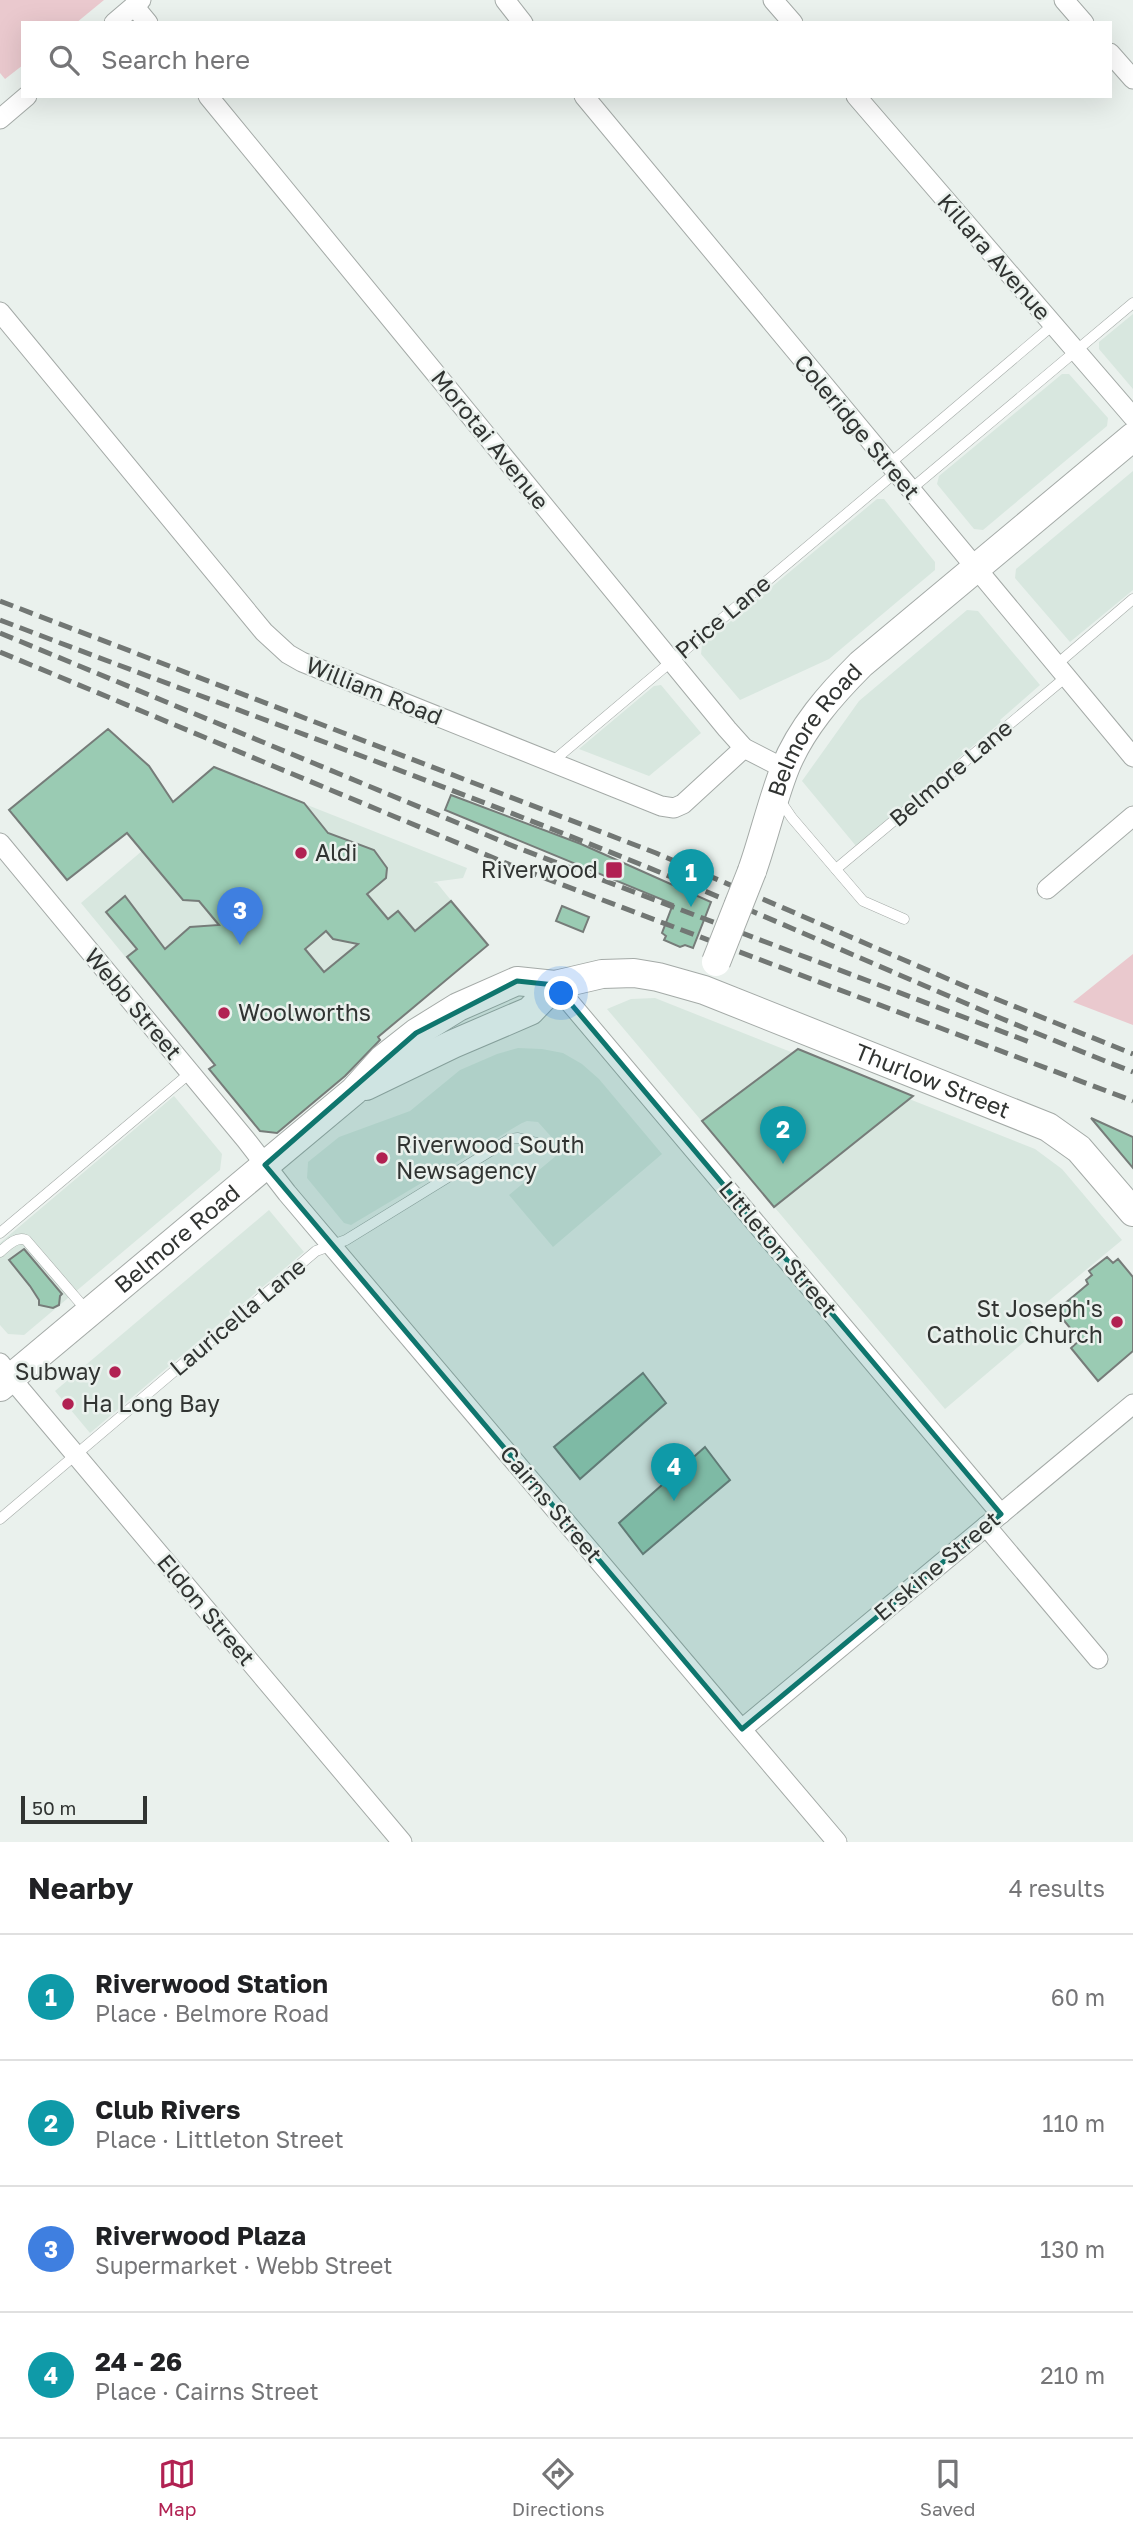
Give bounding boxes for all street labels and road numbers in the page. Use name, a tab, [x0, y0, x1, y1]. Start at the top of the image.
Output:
street label: Killara Avenue	[932, 187, 1057, 325]
street label: Coleridge Street	[789, 348, 927, 504]
street label: Morotai Avenue	[426, 364, 556, 515]
street label: Price Lane	[669, 568, 776, 664]
street label: William Road	[302, 650, 447, 730]
street label: Belmore Road	[761, 657, 867, 800]
street label: Belmore Lane	[883, 713, 1018, 832]
street label: Webb Street	[79, 942, 188, 1065]
street label: Thurlow Street	[851, 1037, 1014, 1123]
street label: Littleton Street	[714, 1175, 844, 1322]
street label: Belmore Road	[108, 1178, 245, 1298]
street label: Lauricella Lane	[164, 1251, 311, 1381]
street label: Cairns Street	[495, 1439, 609, 1567]
street label: Erskine Street	[868, 1504, 1005, 1626]
street label: Eldon Street	[152, 1548, 262, 1671]

